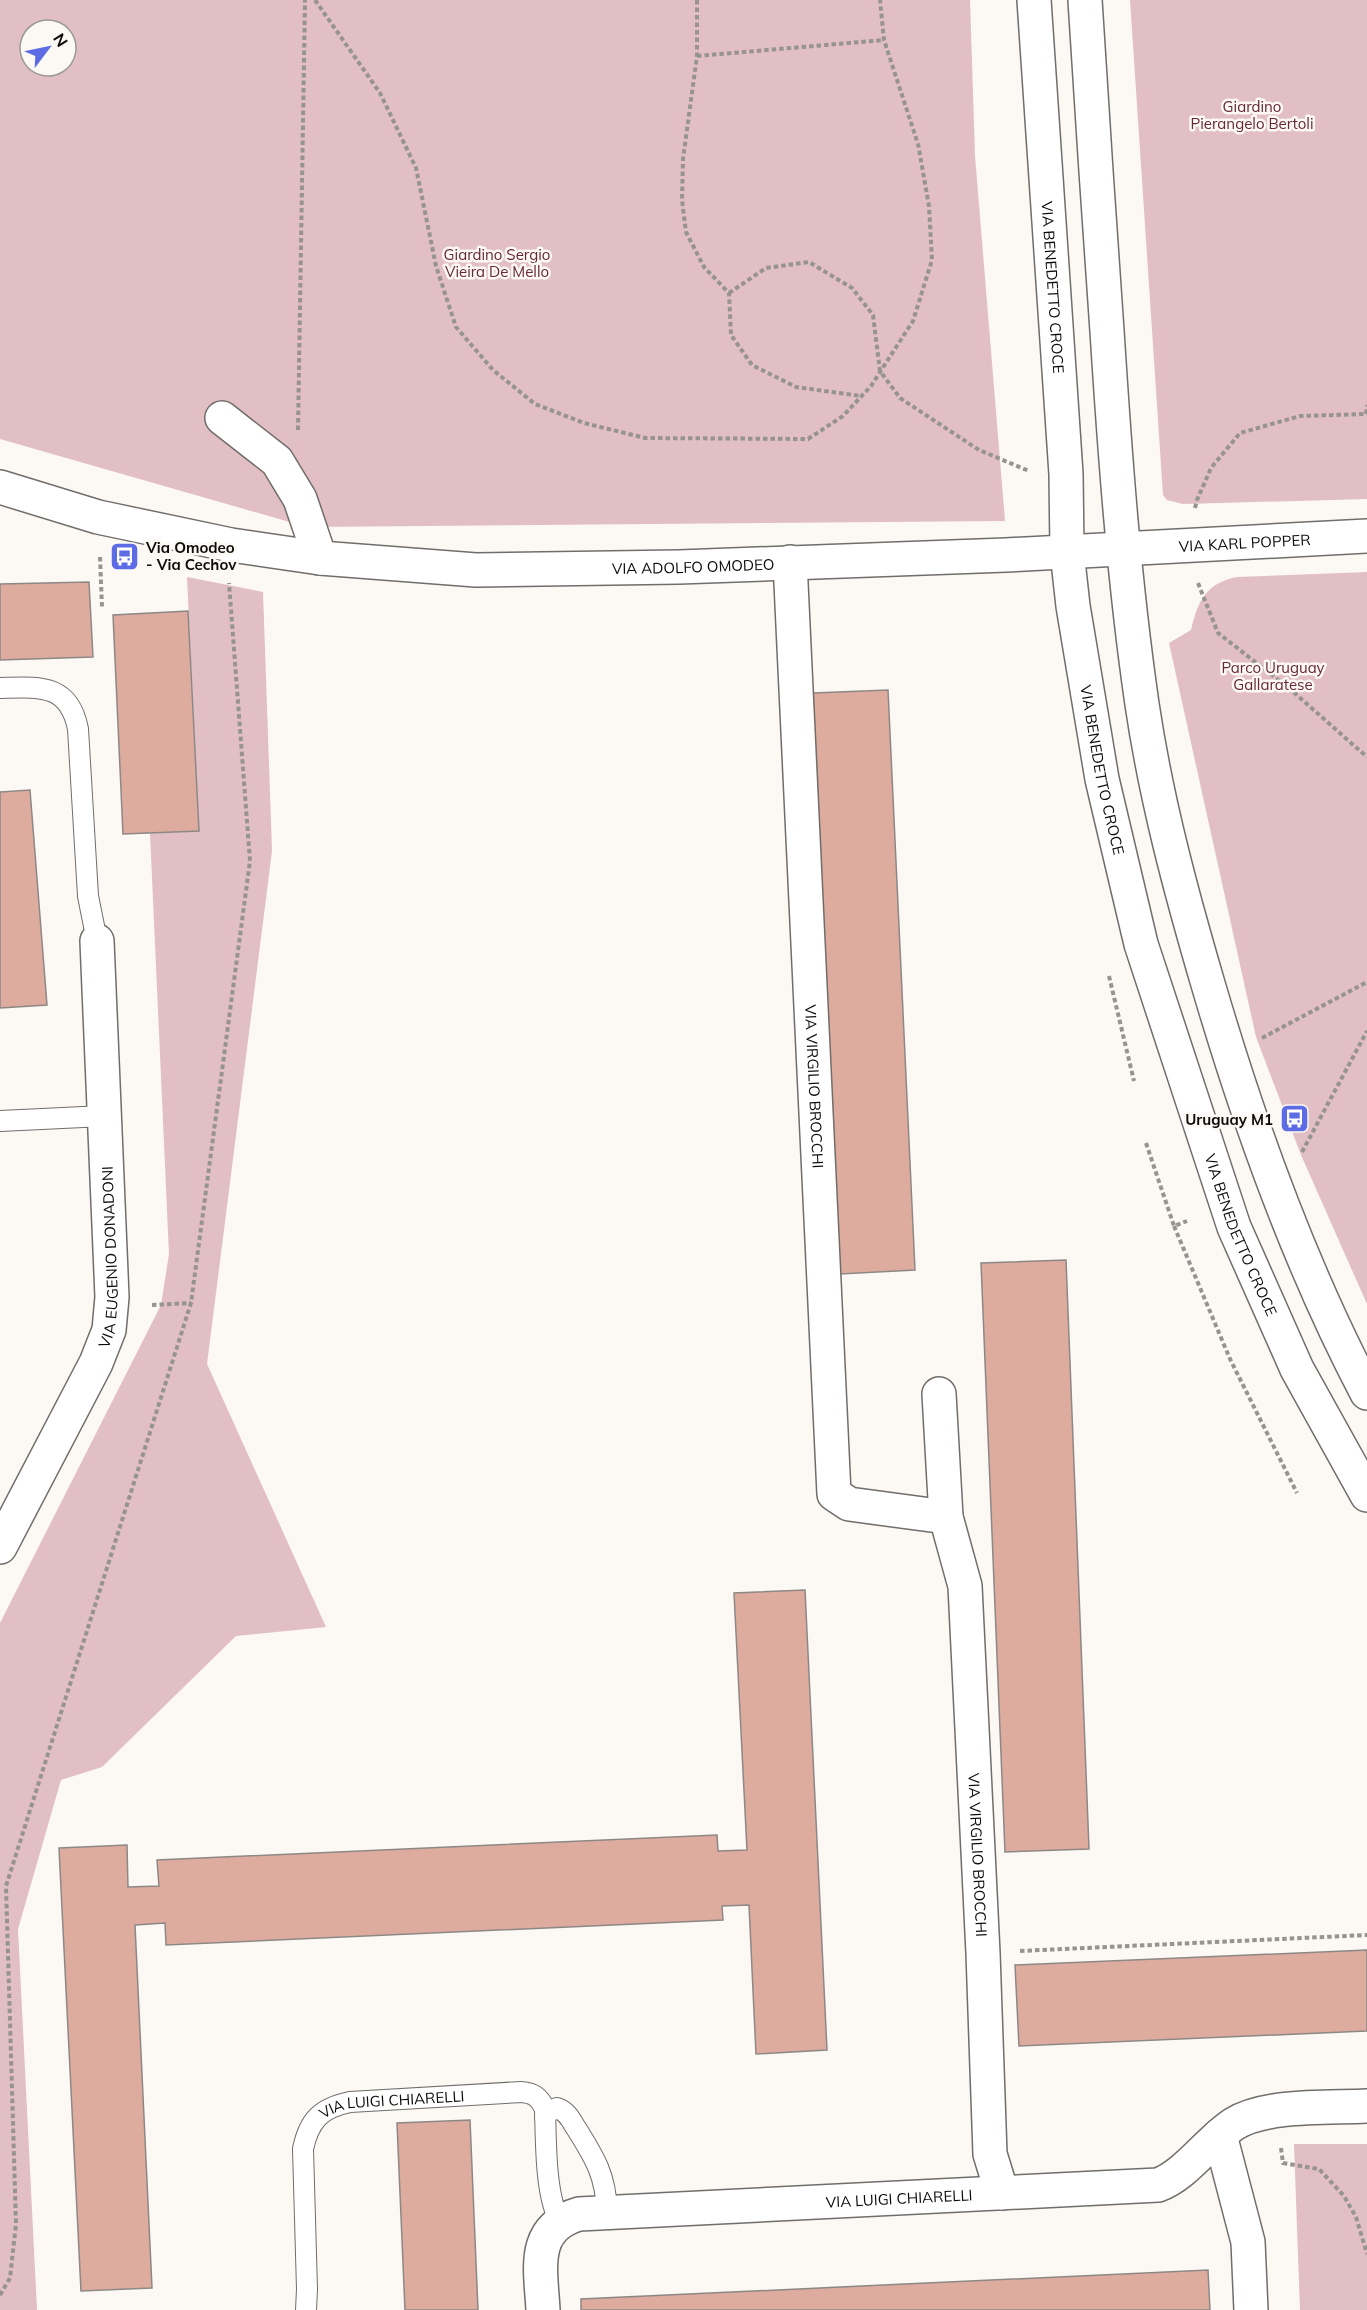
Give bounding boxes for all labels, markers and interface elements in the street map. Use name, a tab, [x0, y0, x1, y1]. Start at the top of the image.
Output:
north arrow	[18, 18, 78, 78]
text: N	[49, 30, 72, 50]
park label: Giardino Pierangelo Bertoli	[1191, 97, 1314, 133]
street label: VIA BENEDETTO CROCE	[1038, 201, 1069, 374]
park label: Giardino Sergio Vieira De Mello	[444, 245, 550, 281]
street label: VIA KARL POPPER	[1178, 529, 1311, 555]
place label: Via Omodeo - Via Cechov	[145, 538, 237, 574]
bus stop icon: Via Omodeo - Via Cechov	[109, 540, 141, 572]
street label: VIA ADOLFO OMODEO	[612, 554, 775, 577]
park label: Parco Uruguay Gallaratese	[1221, 658, 1325, 694]
street label: VIA BENEDETTO CROCE	[1077, 684, 1129, 857]
street label: VIA VIRGILIO BROCCHI	[801, 1004, 828, 1169]
bus stop icon: Uruguay M1	[1278, 1103, 1310, 1135]
place label: Uruguay M1	[1185, 1110, 1273, 1129]
street label: VIA BENEDETTO CROCE	[1201, 1151, 1282, 1319]
street label: VIA EUGENIO DONADONI	[93, 1166, 122, 1350]
street label: VIA VIRGILIO BROCCHI	[965, 1772, 992, 1937]
street label: VIA LUIGI CHIARELLI	[315, 2086, 465, 2122]
street label: VIA LUIGI CHIARELLI	[825, 2185, 973, 2211]

